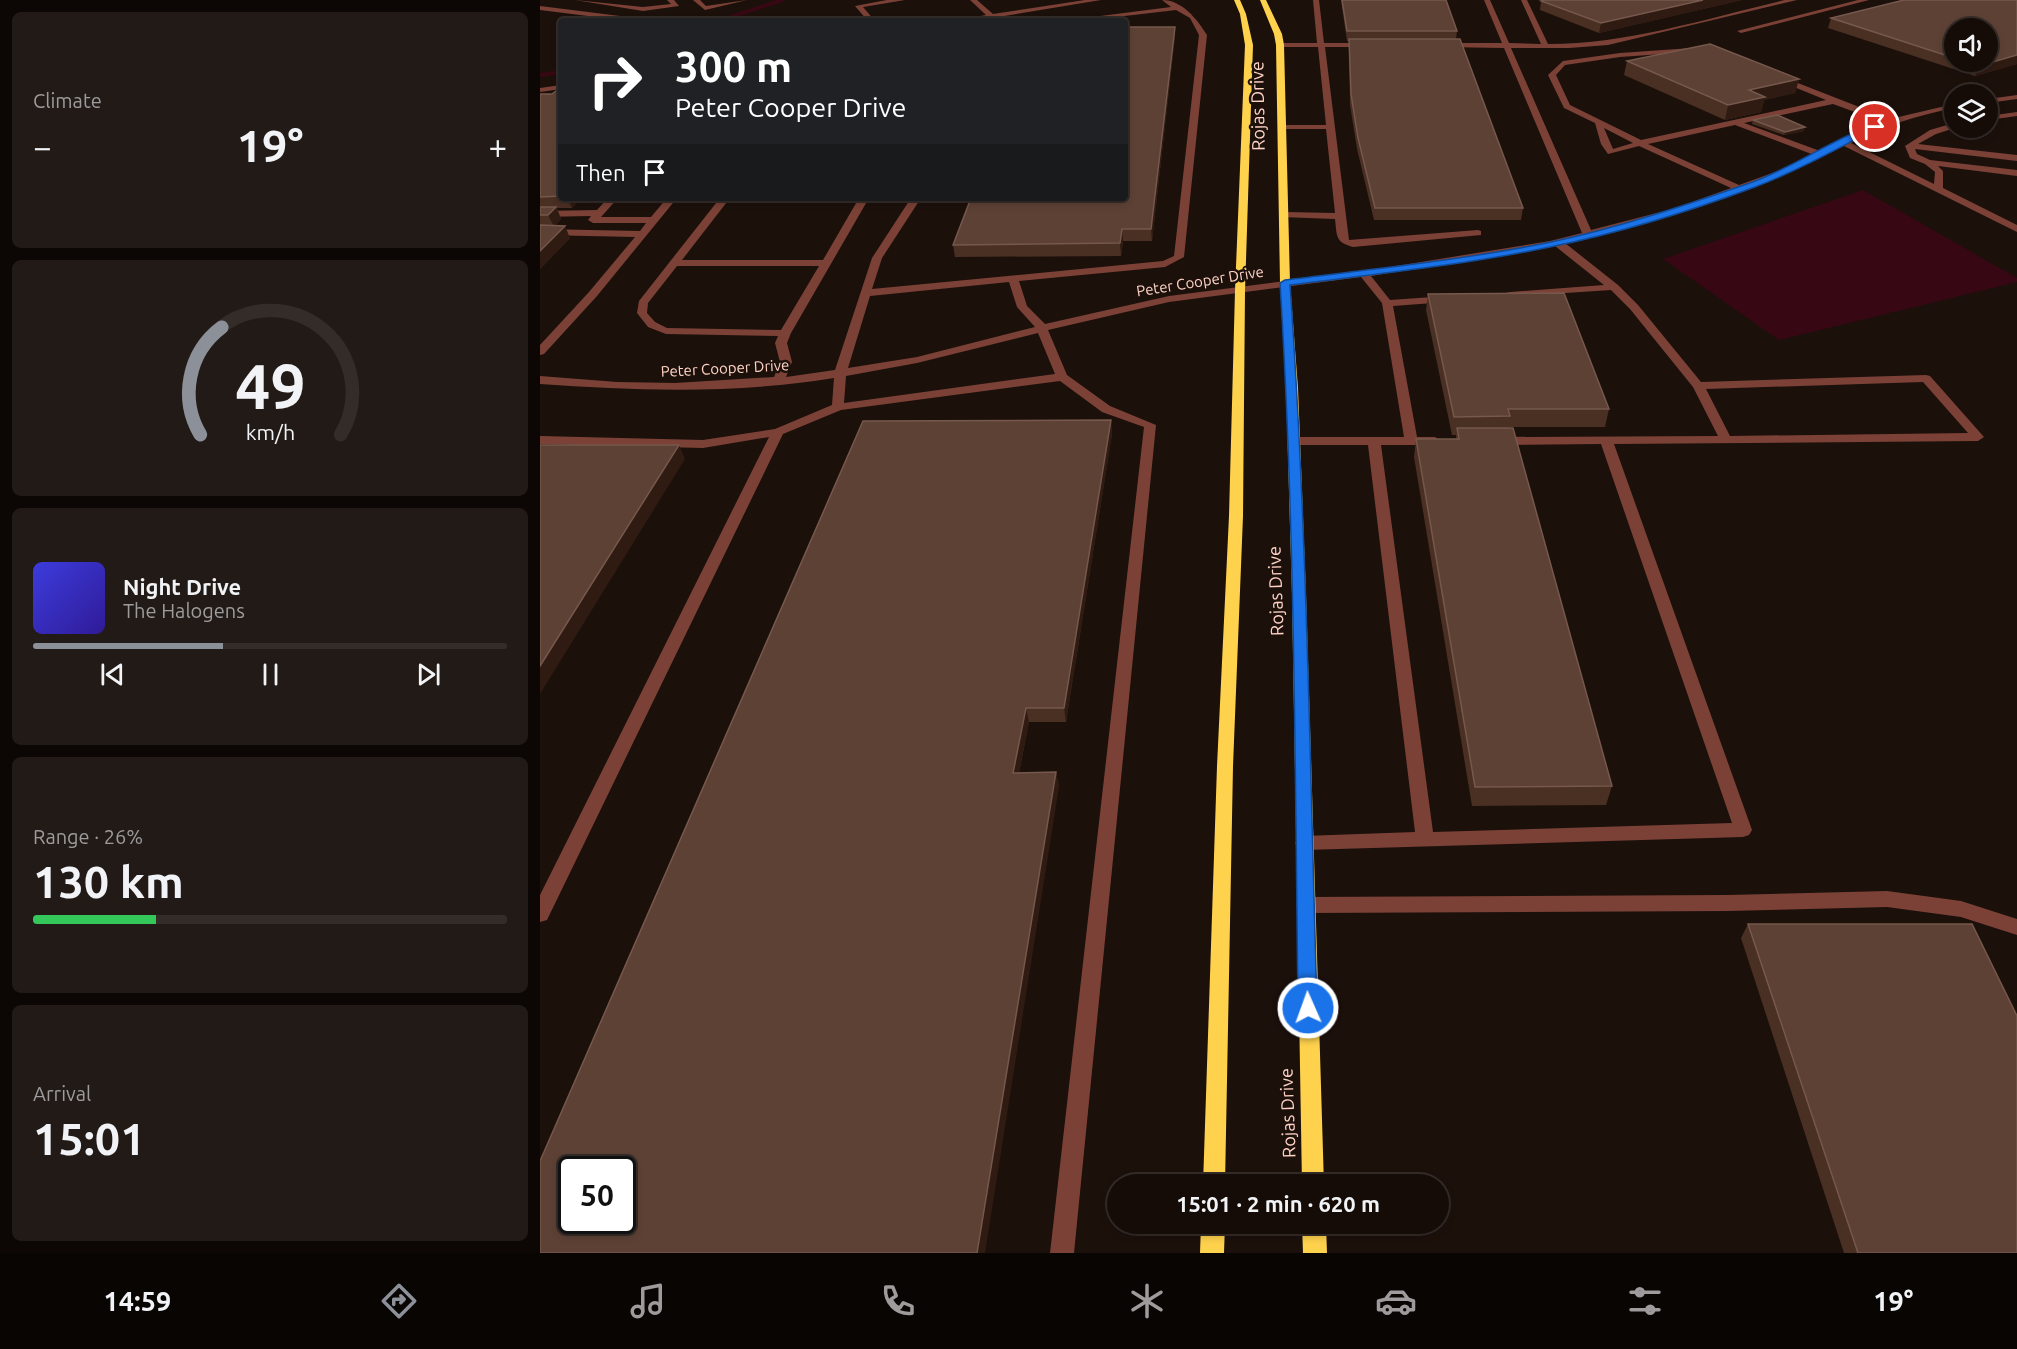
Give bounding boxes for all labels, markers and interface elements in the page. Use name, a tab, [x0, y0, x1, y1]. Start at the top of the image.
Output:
map controls	[1944, 18, 1998, 138]
button: sound	[1944, 18, 1998, 72]
icon: right	[576, 42, 654, 120]
text: 300 m	[675, 43, 792, 90]
street label: Rojas Drive	[1246, 61, 1268, 151]
button: layers	[1944, 84, 1998, 138]
text: Climate	[33, 89, 102, 112]
text: Peter Cooper Drive	[675, 92, 906, 122]
pin	[1849, 101, 1900, 152]
icon: arrive	[1858, 110, 1891, 143]
text: 19°	[237, 120, 303, 171]
text: −	[33, 128, 52, 165]
text: +	[488, 128, 507, 165]
icon: arrive	[638, 156, 671, 189]
text: Then	[576, 160, 626, 185]
street label: Peter Cooper Drive	[1135, 263, 1265, 299]
text: 49	[235, 351, 305, 421]
street label: Peter Cooper Drive	[660, 356, 790, 380]
text: km/h	[245, 421, 295, 445]
street label: Rojas Drive	[1263, 546, 1287, 636]
text: Night Drive	[123, 574, 241, 599]
text: The Halogens	[123, 599, 245, 622]
icon: previous	[96, 658, 129, 691]
icon: pause	[254, 658, 287, 691]
icon: next	[412, 658, 445, 691]
text: Range · 26%	[33, 825, 143, 848]
text: 130 km	[33, 856, 184, 907]
position arrow	[1276, 976, 1340, 1040]
street label: Rojas Drive	[1275, 1068, 1299, 1158]
text: Arrival	[33, 1082, 91, 1105]
text: 15:01	[33, 1113, 146, 1164]
speed limit sign: 50	[558, 1156, 636, 1234]
text: 15:01 · 2 min · 620 m	[1176, 1191, 1380, 1216]
icon: directions	[378, 1280, 420, 1322]
icon: music	[627, 1280, 669, 1322]
icon: phone	[877, 1280, 919, 1322]
icon: climate	[1126, 1280, 1168, 1322]
icon: car	[1375, 1280, 1417, 1322]
icon: filters	[1624, 1280, 1666, 1322]
text: 14:59	[104, 1286, 171, 1316]
text: 19°	[1873, 1286, 1913, 1316]

